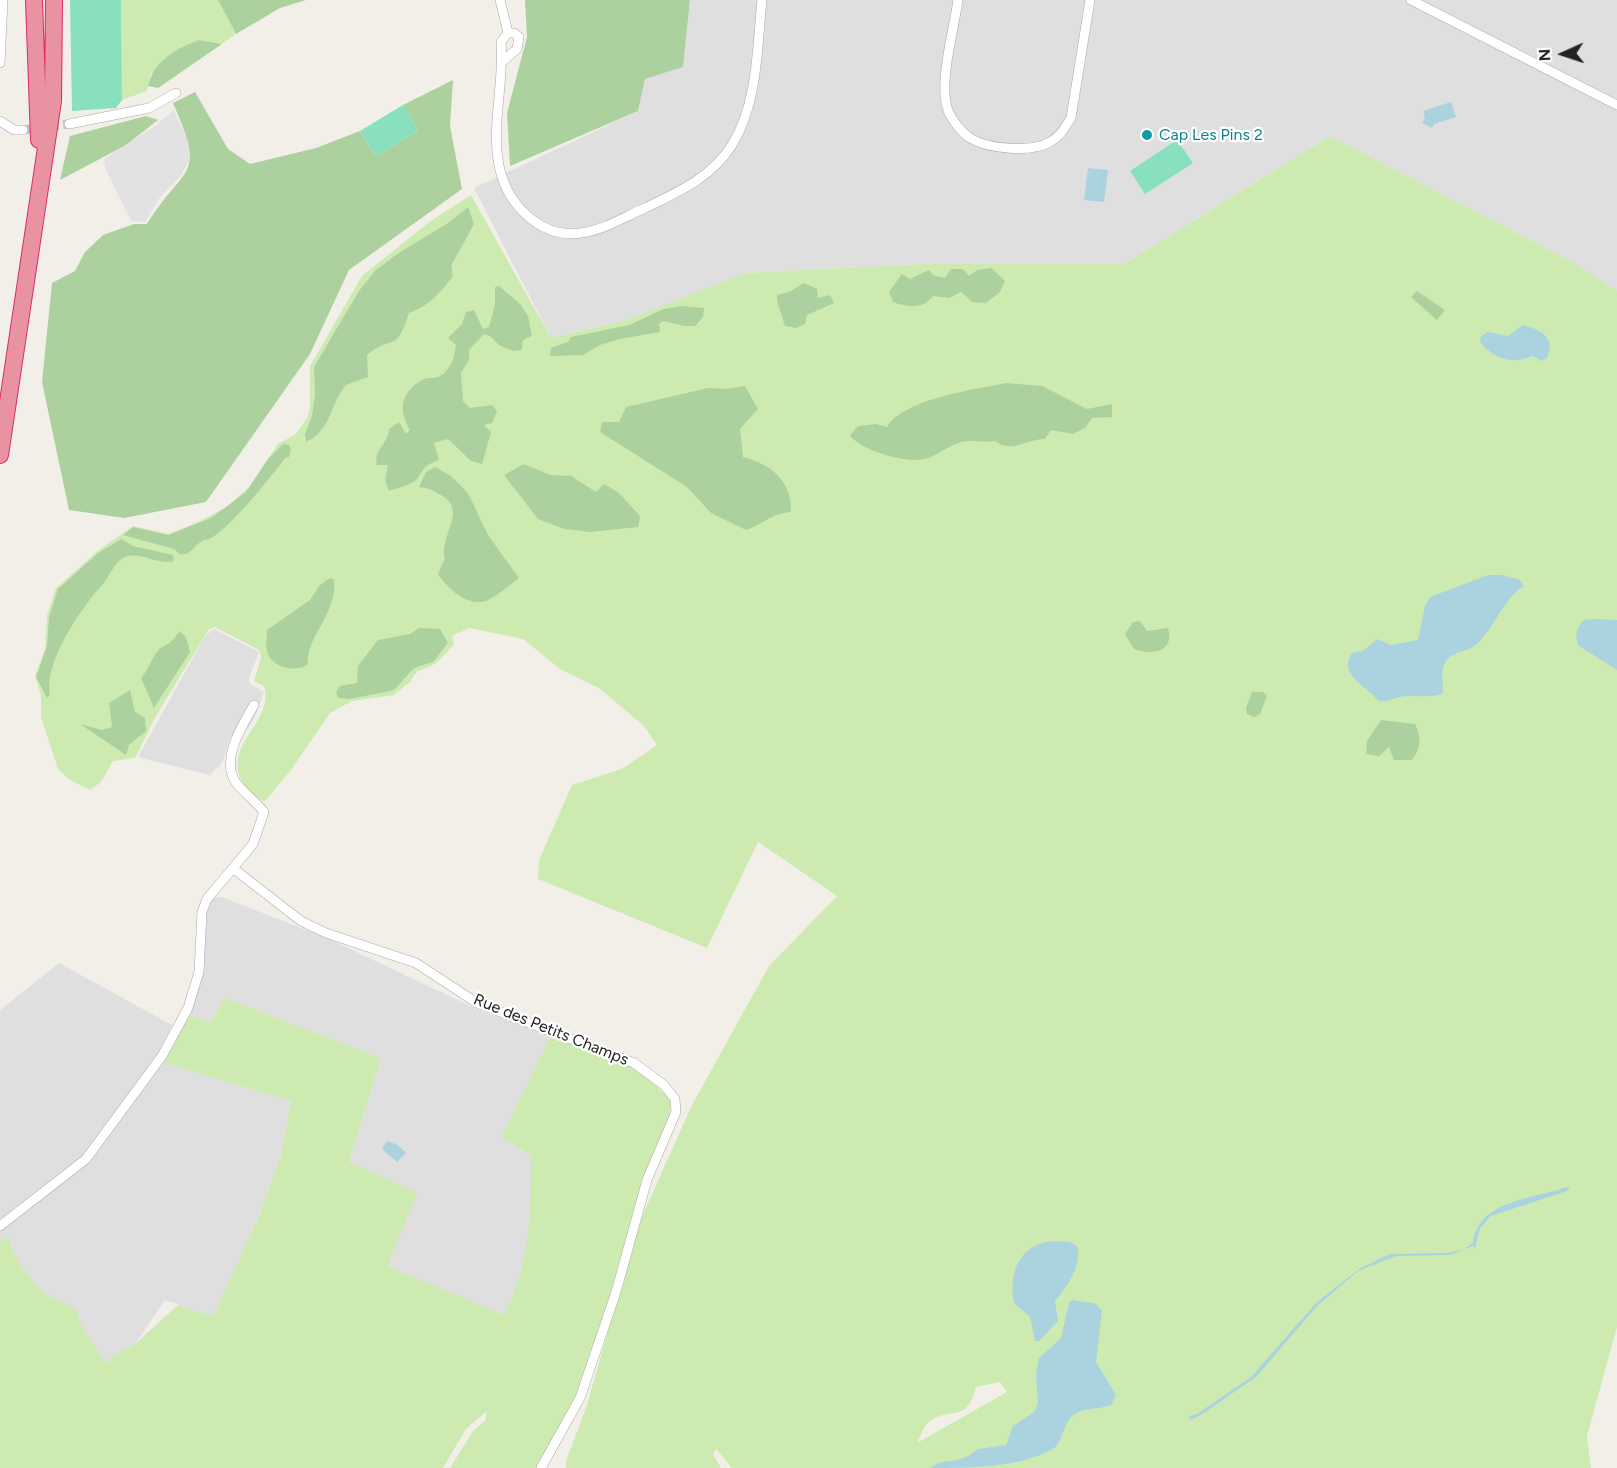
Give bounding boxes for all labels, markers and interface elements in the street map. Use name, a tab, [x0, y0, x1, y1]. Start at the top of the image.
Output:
north arrow	[1533, 24, 1593, 84]
text: N	[1535, 48, 1554, 62]
place label: Cap Les Pins 2	[1159, 125, 1263, 145]
marker: Cap Les Pins 2	[1140, 128, 1154, 142]
street label: Rue des Petits Champs	[471, 990, 631, 1070]

